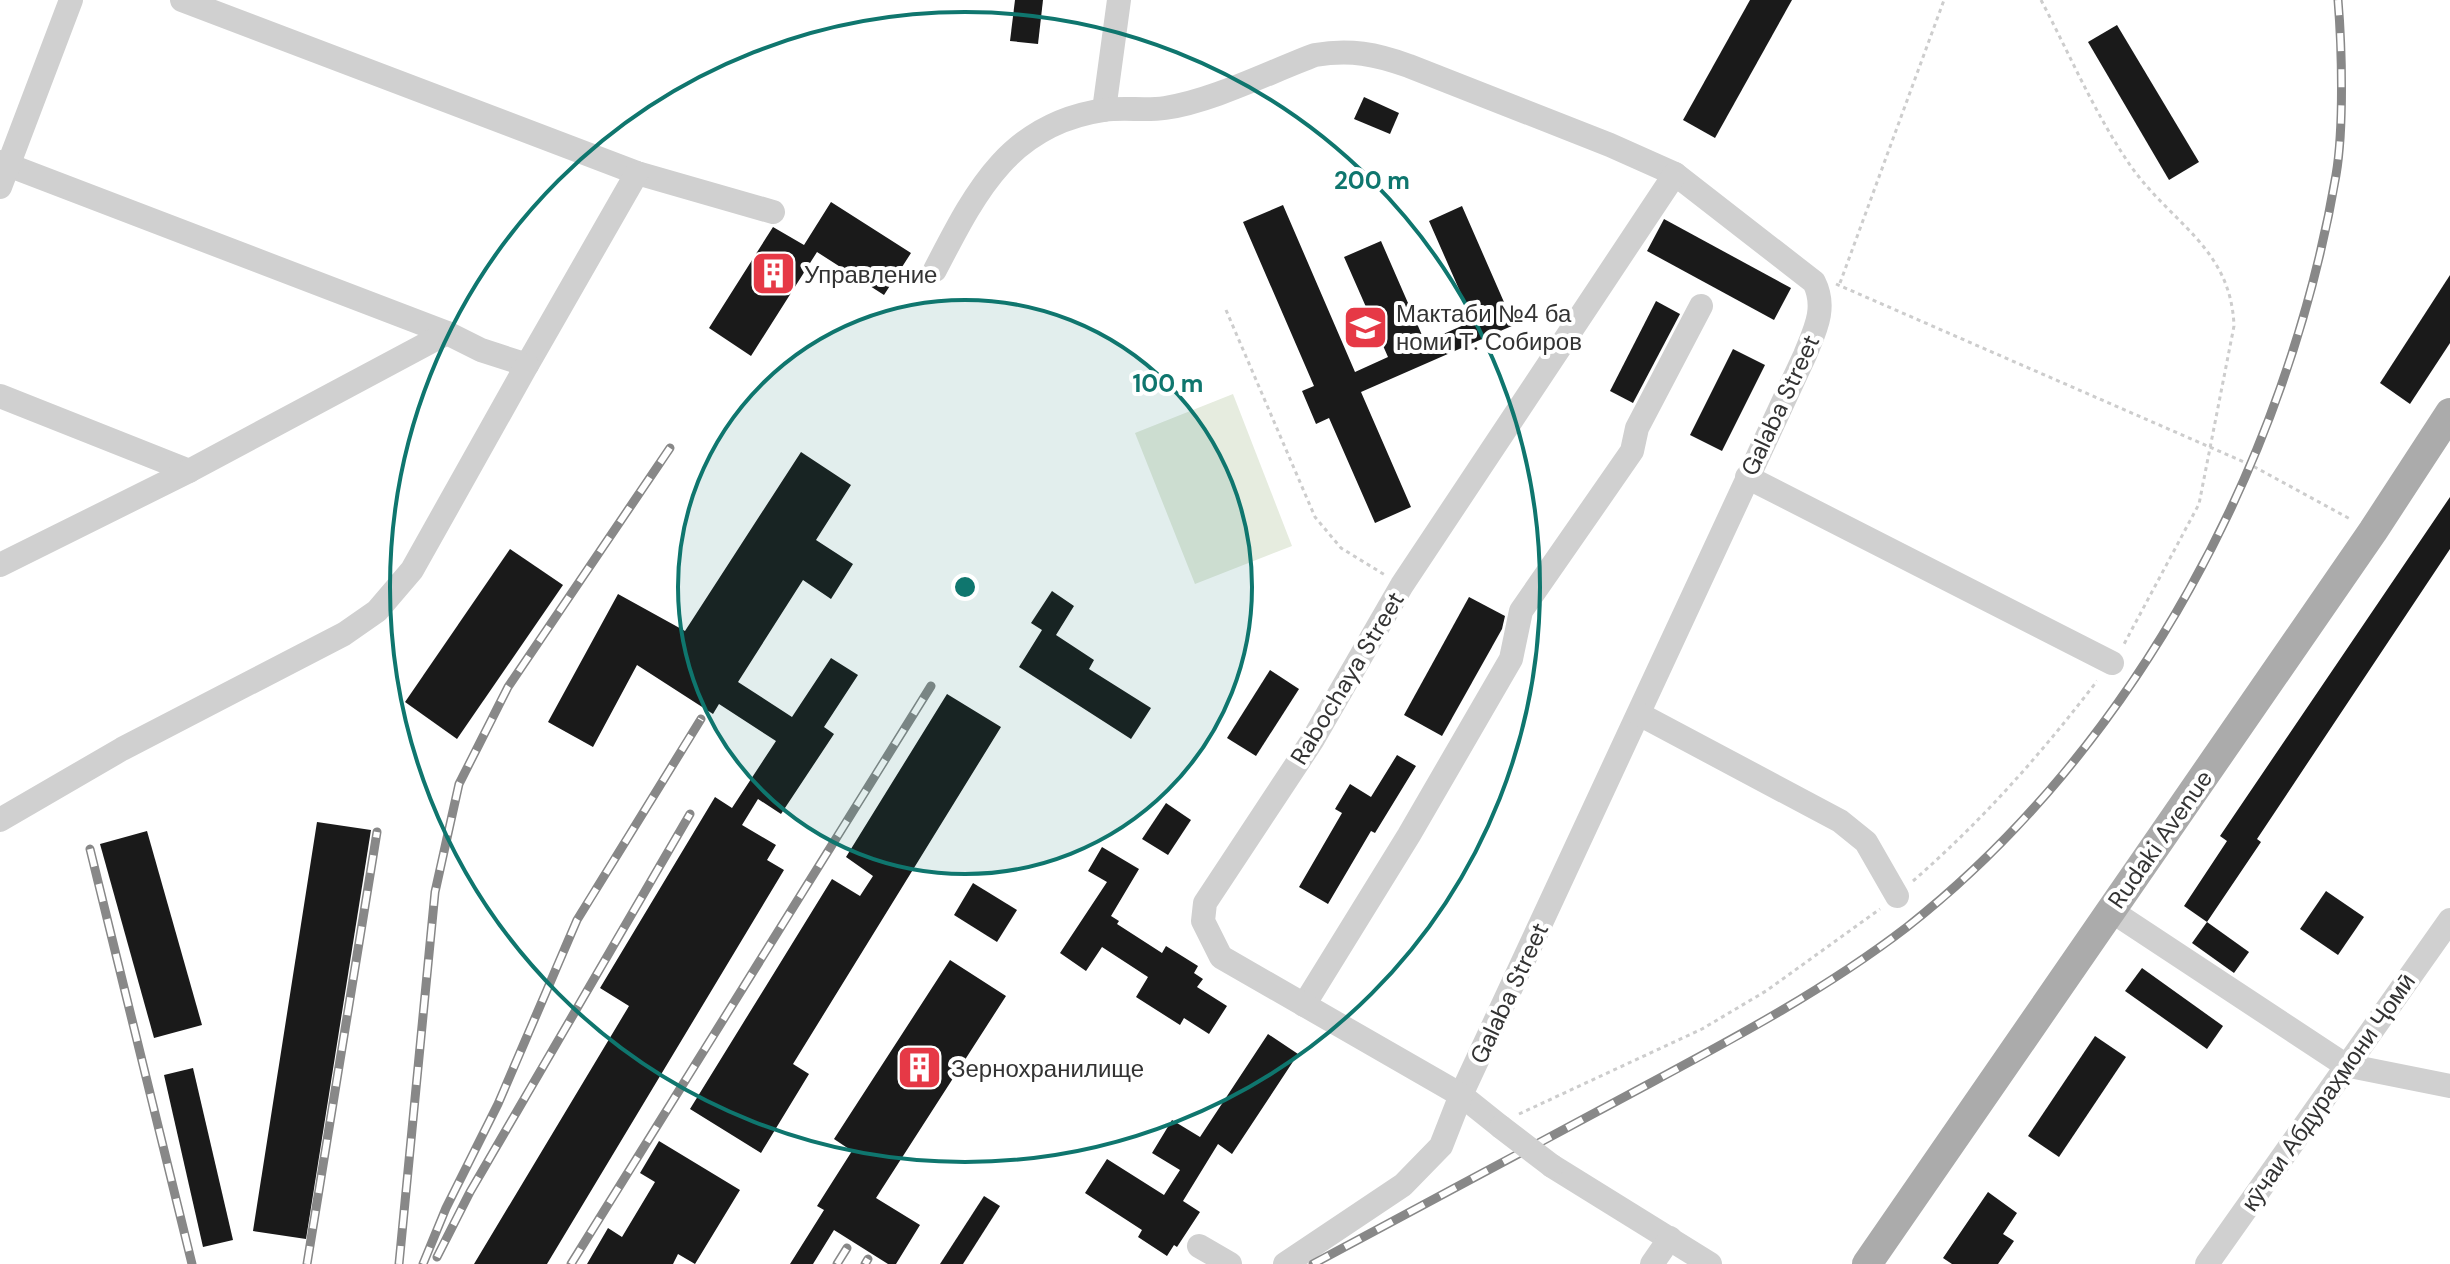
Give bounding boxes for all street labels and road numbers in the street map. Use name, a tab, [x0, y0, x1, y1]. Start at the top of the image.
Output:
street label: Galaba Street	[1734, 330, 1826, 480]
street label: Rabochaya Street	[1283, 586, 1411, 770]
street label: Rudaki Avenue	[2101, 764, 2219, 914]
street label: Galaba Street	[1463, 918, 1555, 1068]
street label: кӯчаи Абдураҳмони Ҷомӣ	[2234, 967, 2422, 1217]

